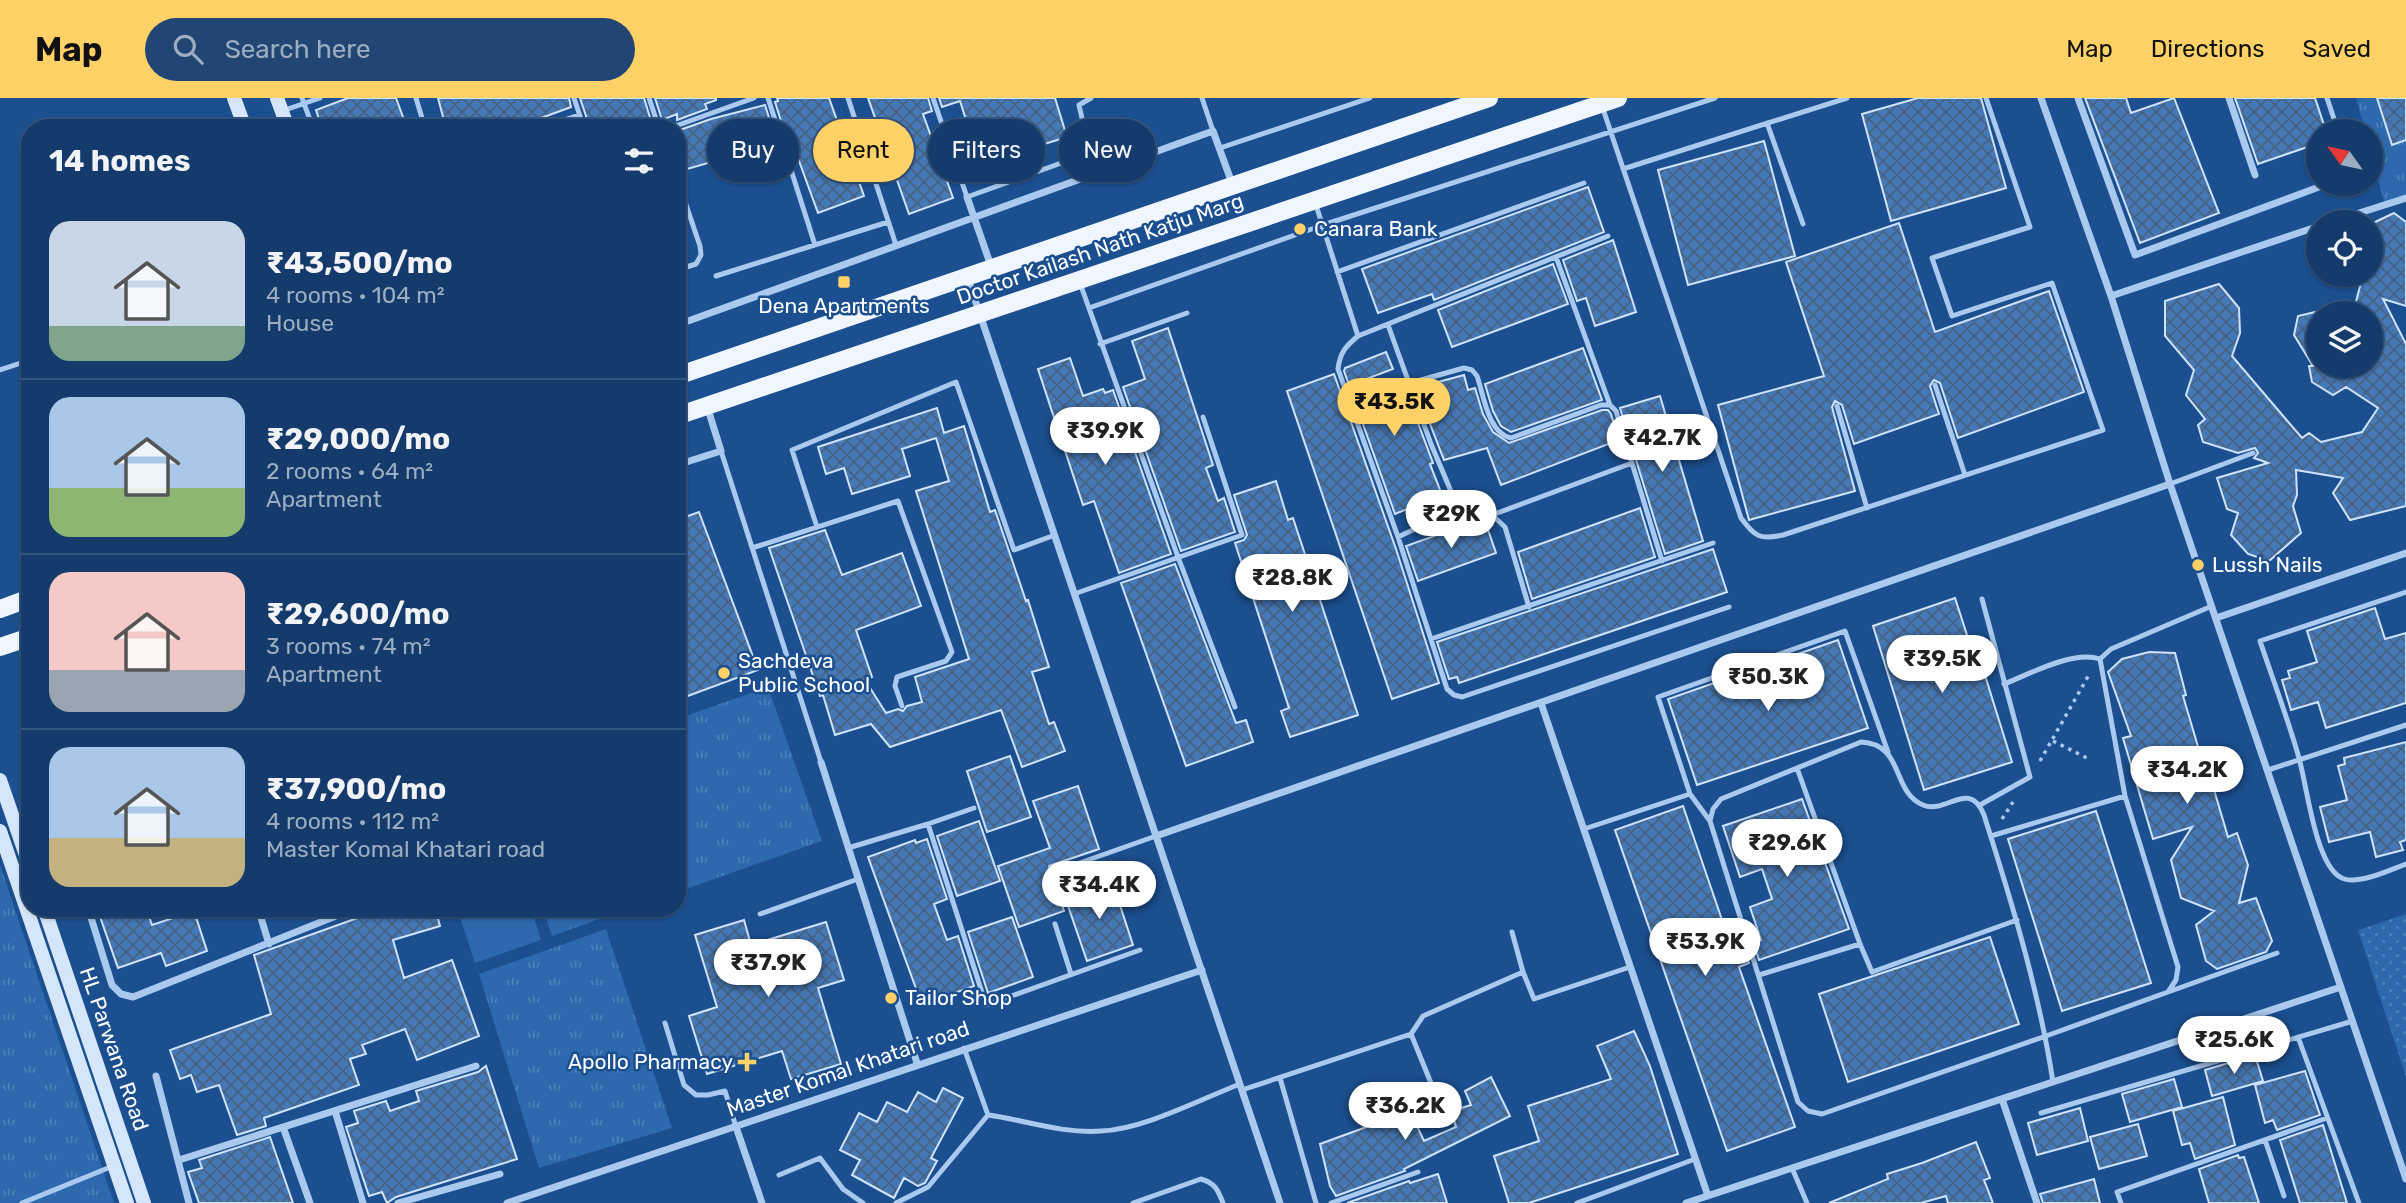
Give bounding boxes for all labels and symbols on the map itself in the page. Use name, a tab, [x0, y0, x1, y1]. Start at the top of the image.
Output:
north arrow	[2306, 119, 2384, 196]
street label: Doctor Kailash Nath Katju Marg	[953, 188, 1246, 309]
place label: Canara Bank	[1314, 216, 1438, 241]
marker: Canara Bank	[1292, 221, 1308, 237]
marker: Dena Apartments	[836, 274, 852, 290]
place label: Dena Apartments	[758, 293, 930, 318]
pin: ₹43.5K	[1337, 378, 1451, 438]
pin: ₹39.9K	[1048, 408, 1162, 467]
pin: ₹42.7K	[1605, 414, 1719, 474]
pin: ₹29K	[1410, 490, 1492, 550]
place label: Lussh Nails	[2212, 552, 2323, 577]
pin: ₹28.8K	[1235, 554, 1349, 614]
marker: Lussh Nails	[2190, 557, 2206, 573]
pin: ₹39.5K	[1885, 636, 1999, 695]
place label: Sachdeva Public School	[738, 648, 870, 697]
pin: ₹50.3K	[1711, 654, 1825, 713]
marker: Sachdeva Public School	[716, 665, 732, 681]
pin: ₹34.2K	[2130, 746, 2244, 806]
pin: ₹29.6K	[1730, 820, 1844, 879]
pin: ₹34.4K	[1042, 862, 1156, 921]
pin: ₹53.9K	[1648, 918, 1762, 978]
pin: ₹37.9K	[711, 940, 825, 999]
street label: HL Parwana Road	[75, 964, 154, 1134]
place label: Tailor Shop	[905, 985, 1012, 1010]
marker: Tailor Shop	[883, 990, 899, 1006]
street label: Master Komal Khatari road	[723, 1015, 972, 1122]
pin: ₹25.6K	[2177, 1016, 2291, 1076]
place label: Apollo Pharmacy	[568, 1049, 733, 1074]
marker: Apollo Pharmacy	[739, 1054, 755, 1070]
pin: ₹36.2K	[1348, 1082, 1462, 1142]

